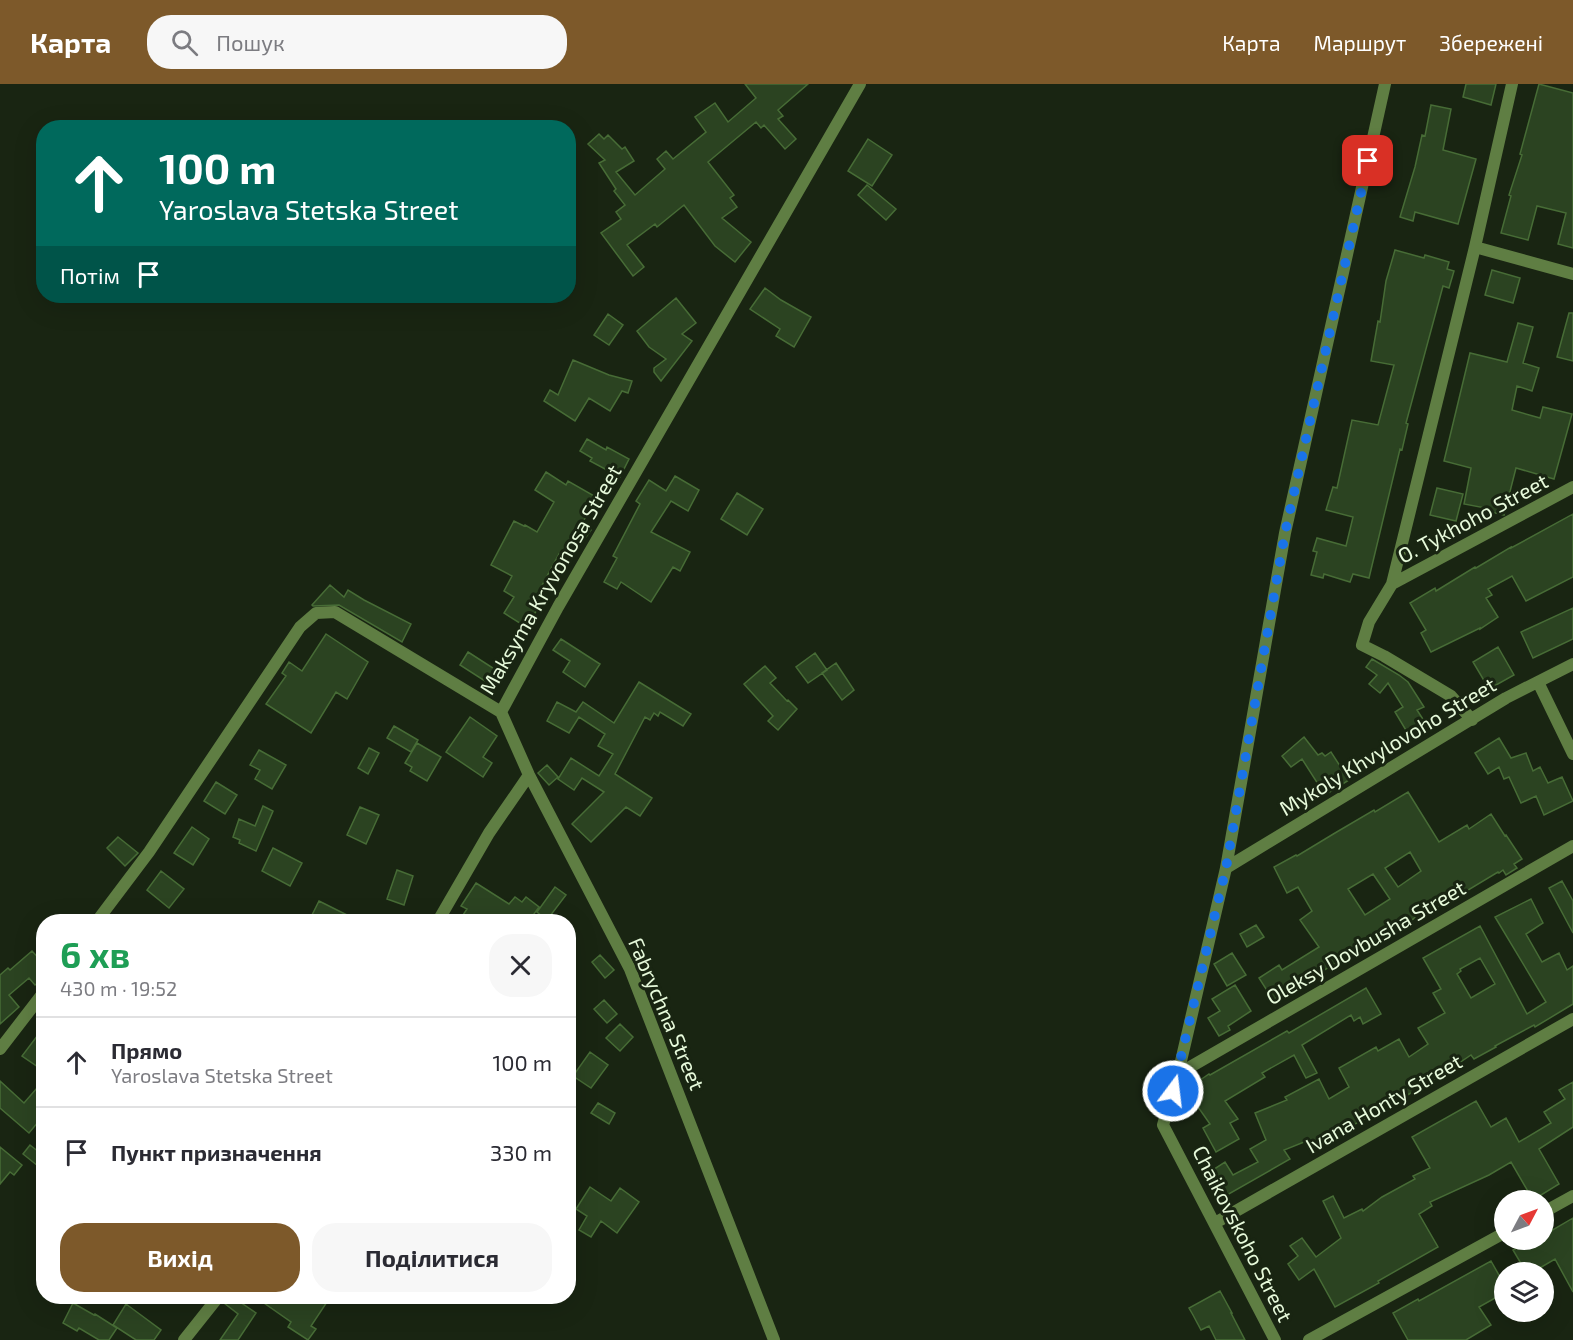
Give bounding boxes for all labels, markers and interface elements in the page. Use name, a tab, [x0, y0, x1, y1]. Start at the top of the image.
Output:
search box	[147, 15, 567, 69]
text: Карта	[30, 25, 111, 59]
icon: search	[168, 26, 201, 59]
text: Пошук	[216, 29, 285, 55]
text: Карта	[1222, 30, 1281, 55]
text: Маршрут	[1314, 30, 1406, 55]
text: Збережені	[1439, 30, 1543, 55]
pin	[1342, 135, 1393, 186]
text: 100 m	[159, 142, 276, 192]
icon: ahead	[60, 144, 138, 222]
icon: arrive	[1351, 144, 1384, 177]
text: Yaroslava Stetska Street	[159, 193, 458, 225]
icon: arrive	[132, 258, 165, 291]
text: Потім	[60, 262, 120, 288]
street label: Maksyma Kryvonosa Street	[474, 460, 626, 699]
street label: O. Tykhoho Street	[1393, 467, 1552, 568]
street label: Mykoly Khvylovoho Street	[1275, 671, 1500, 820]
street label: Oleksy Dovbusha Street	[1261, 874, 1470, 1009]
text: 6 хв	[60, 932, 130, 975]
button: close	[489, 934, 552, 997]
street label: Fabrychna Street	[624, 934, 711, 1093]
text: 430 m · 19:52	[60, 976, 177, 1000]
text: Прямо	[111, 1037, 182, 1063]
icon: ahead	[60, 1046, 93, 1079]
street label: Ivana Honty Street	[1301, 1048, 1466, 1158]
text: 100 m	[493, 1049, 552, 1075]
position arrow	[1141, 1059, 1205, 1123]
text: Yaroslava Stetska Street	[111, 1063, 333, 1087]
icon: arrive	[60, 1136, 93, 1169]
text: Пункт призначення	[111, 1139, 322, 1165]
text: 330 m	[490, 1139, 552, 1165]
street label: Chaikovskoho Street	[1188, 1141, 1299, 1326]
north arrow	[1494, 1190, 1554, 1250]
map controls	[1494, 1190, 1554, 1322]
button: Вихід	[60, 1223, 300, 1292]
button: Поділитися	[312, 1223, 552, 1292]
button: layers	[1494, 1262, 1554, 1322]

